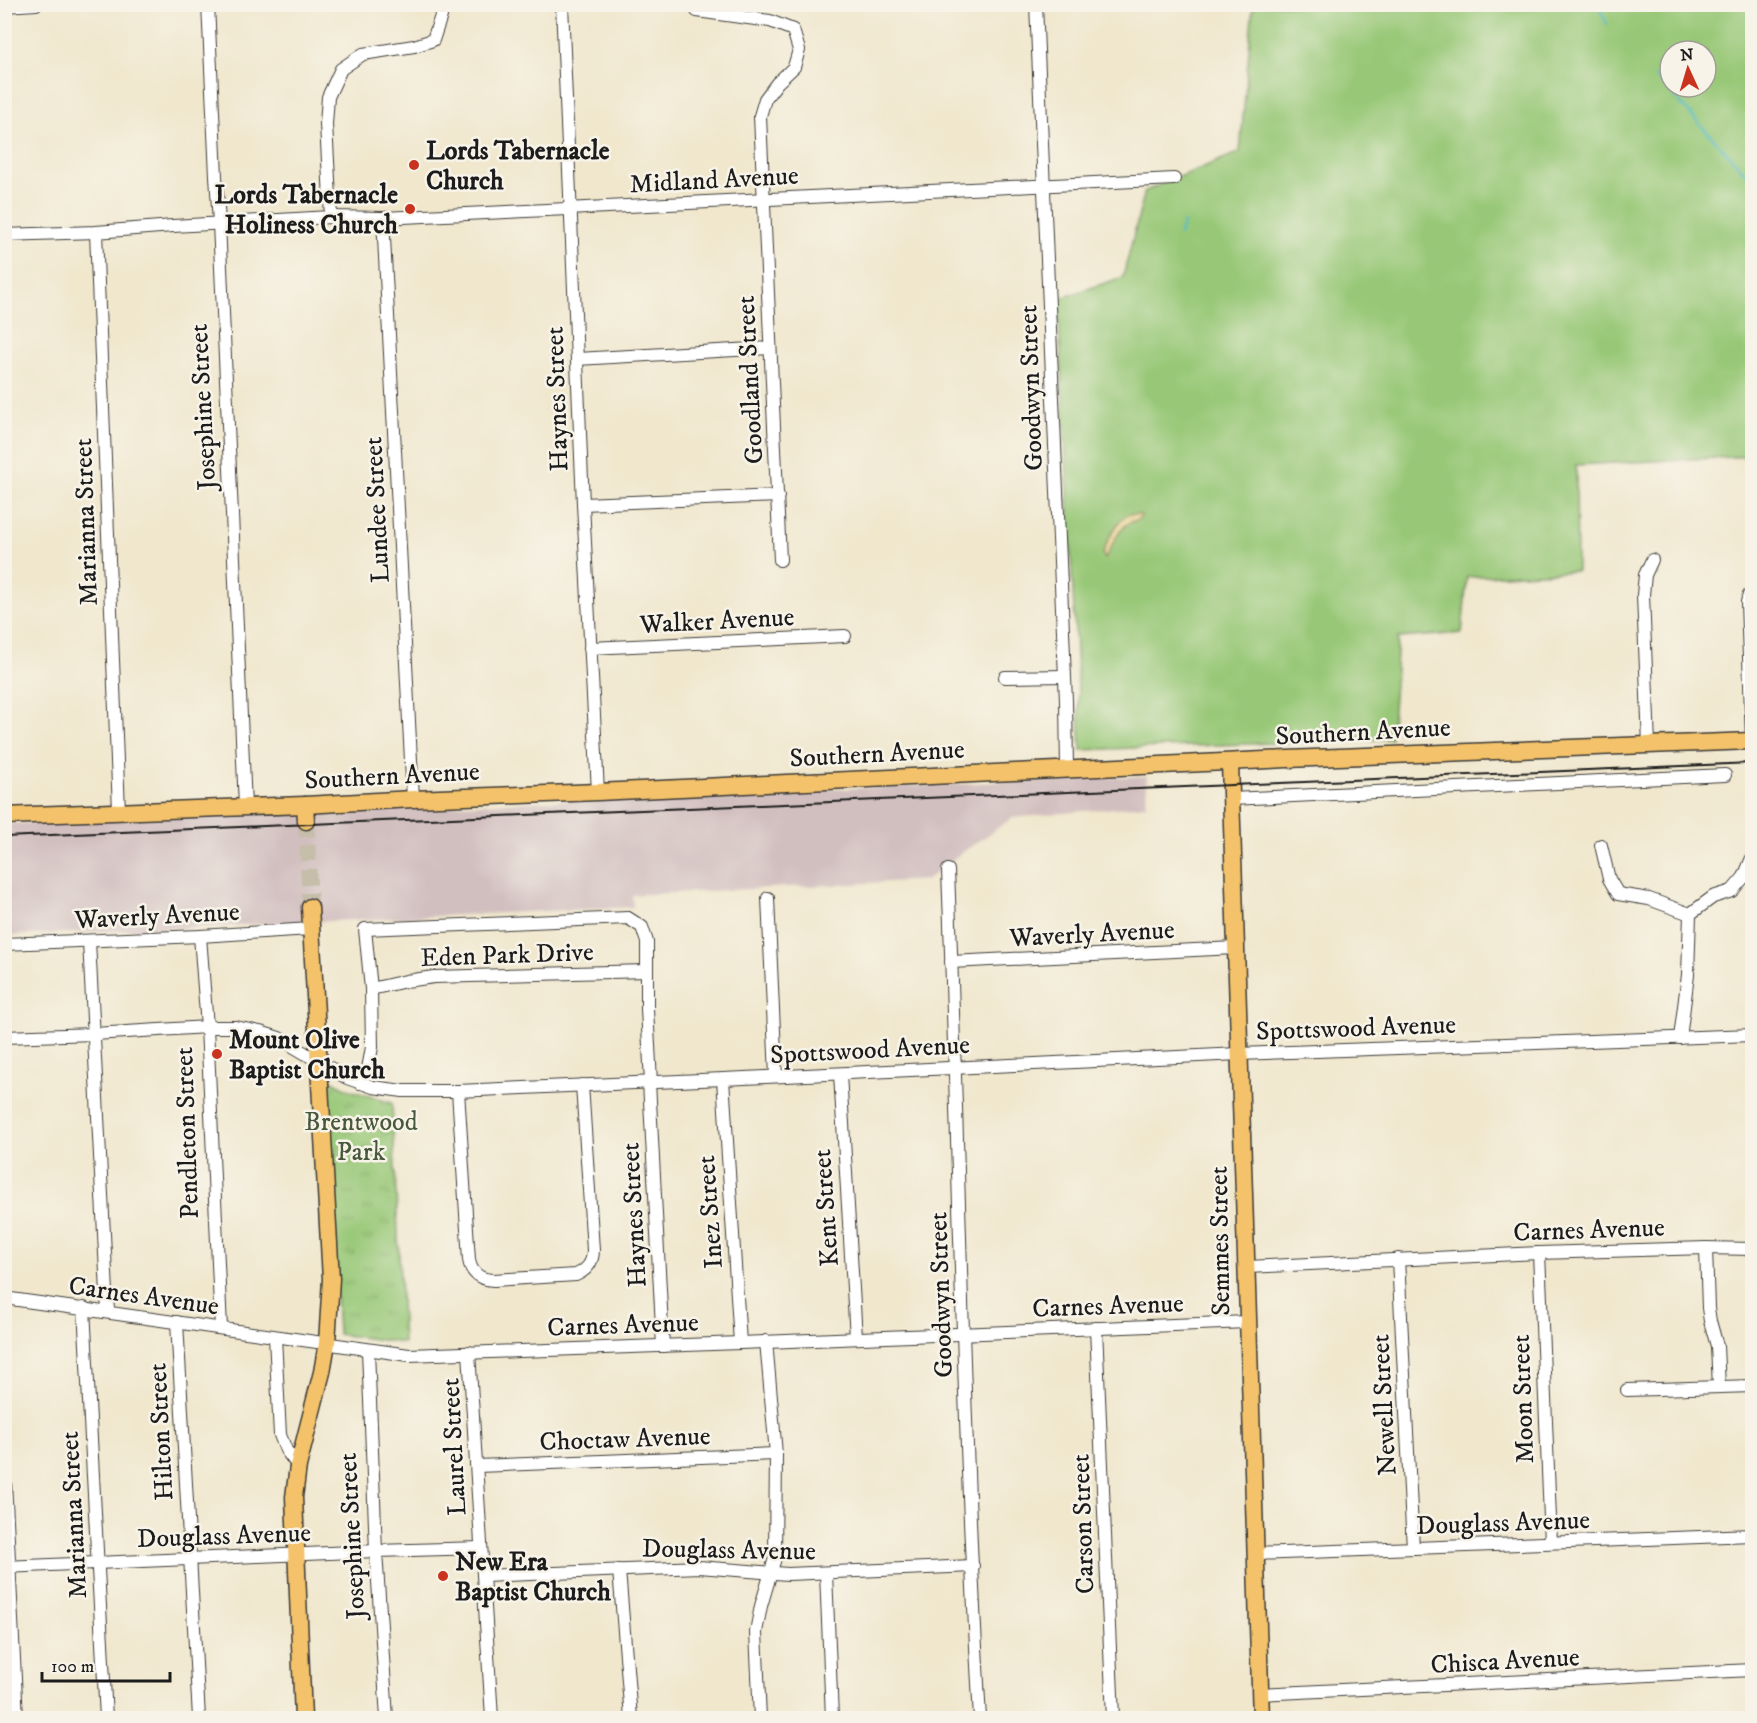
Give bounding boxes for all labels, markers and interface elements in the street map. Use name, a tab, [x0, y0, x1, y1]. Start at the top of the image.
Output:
north arrow	[1658, 39, 1718, 99]
text: N	[1680, 45, 1694, 65]
place label: Lords Tabernacle Church	[426, 135, 610, 198]
marker: Lords Tabernacle Church	[407, 158, 421, 172]
street label: Midland Avenue	[629, 160, 799, 201]
place label: Lords Tabernacle Holiness Church	[215, 179, 398, 242]
marker: Lords Tabernacle Holiness Church	[403, 202, 417, 216]
street label: Goodland Street	[730, 295, 771, 465]
street label: Goodwyn Street	[1012, 304, 1051, 471]
street label: Josephine Street	[183, 323, 224, 493]
street label: Haynes Street	[538, 326, 577, 472]
street label: Lundee Street	[357, 436, 398, 584]
street label: Marianna Street	[67, 438, 106, 606]
street label: Walker Avenue	[638, 601, 795, 642]
street label: Southern Avenue	[1275, 711, 1451, 754]
street label: Southern Avenue	[789, 733, 965, 776]
street label: Southern Avenue	[304, 755, 480, 798]
street label: Waverly Avenue	[73, 896, 240, 937]
street label: Waverly Avenue	[1008, 914, 1175, 955]
street label: Eden Park Drive	[420, 936, 594, 975]
street label: Spottswood Avenue	[1256, 1009, 1457, 1048]
place label: Mount Olive Baptist Church	[229, 1024, 385, 1087]
street label: Spottswood Avenue	[769, 1029, 971, 1072]
street label: Pendleton Street	[168, 1046, 207, 1220]
marker: Mount Olive Baptist Church	[210, 1047, 224, 1061]
park label: Brentwood Park	[304, 1106, 418, 1169]
street label: Haynes Street	[614, 1142, 655, 1288]
street label: Kent Street	[806, 1148, 847, 1268]
street label: Inez Street	[690, 1154, 731, 1270]
street label: Semmes Street	[1203, 1166, 1238, 1316]
street label: Goodwyn Street	[922, 1211, 961, 1378]
street label: Carnes Avenue	[1513, 1211, 1665, 1250]
street label: Carnes Avenue	[66, 1270, 221, 1323]
street label: Carnes Avenue	[1032, 1287, 1184, 1326]
street label: Carnes Avenue	[547, 1306, 699, 1345]
street label: Newell Street	[1364, 1333, 1405, 1477]
street label: Moon Street	[1505, 1334, 1542, 1464]
street label: Hilton Street	[141, 1362, 182, 1502]
street label: Laurel Street	[434, 1377, 475, 1517]
street label: Choctaw Avenue	[539, 1420, 711, 1459]
street label: Marianna Street	[54, 1430, 95, 1599]
street label: Josephine Street	[332, 1452, 373, 1622]
street label: Carson Street	[1065, 1453, 1102, 1594]
street label: Douglass Avenue	[1416, 1504, 1591, 1543]
street label: Douglass Avenue	[137, 1517, 312, 1556]
street label: Douglass Avenue	[642, 1532, 816, 1569]
place label: New Era Baptist Church	[455, 1546, 611, 1609]
marker: New Era Baptist Church	[436, 1569, 450, 1583]
street label: Chisca Avenue	[1430, 1641, 1580, 1682]
scale bar	[42, 1645, 170, 1683]
text: 100 m	[51, 1656, 94, 1678]

